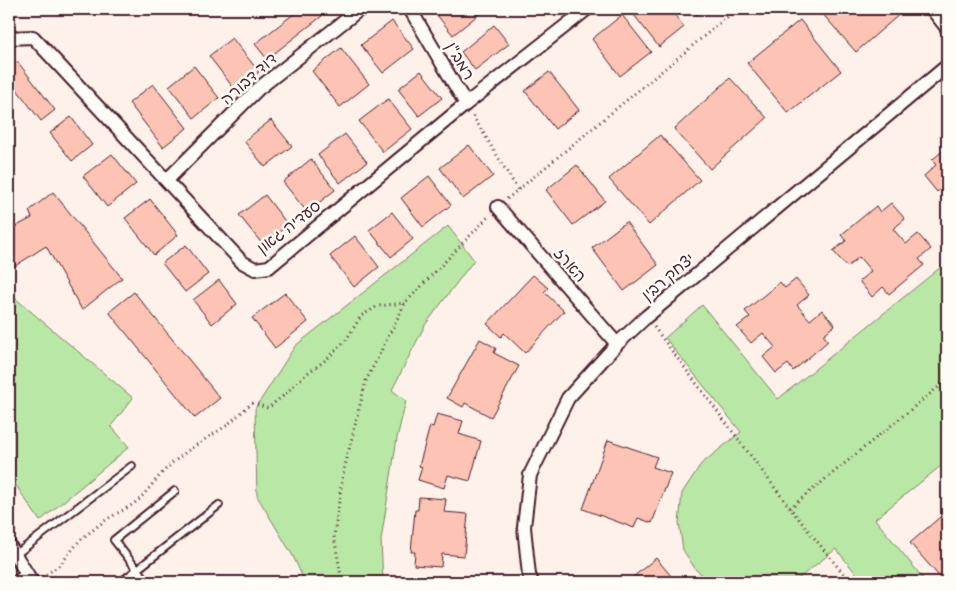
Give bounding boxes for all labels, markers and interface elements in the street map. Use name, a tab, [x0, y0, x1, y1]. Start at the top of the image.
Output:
street label: רמב"ן	[441, 38, 479, 84]
street label: דוד דבורה	[217, 49, 281, 109]
street label: סעדיה גאון	[253, 196, 325, 258]
street label: הארז	[549, 243, 591, 287]
street label: יצחק רבין	[637, 249, 699, 305]

